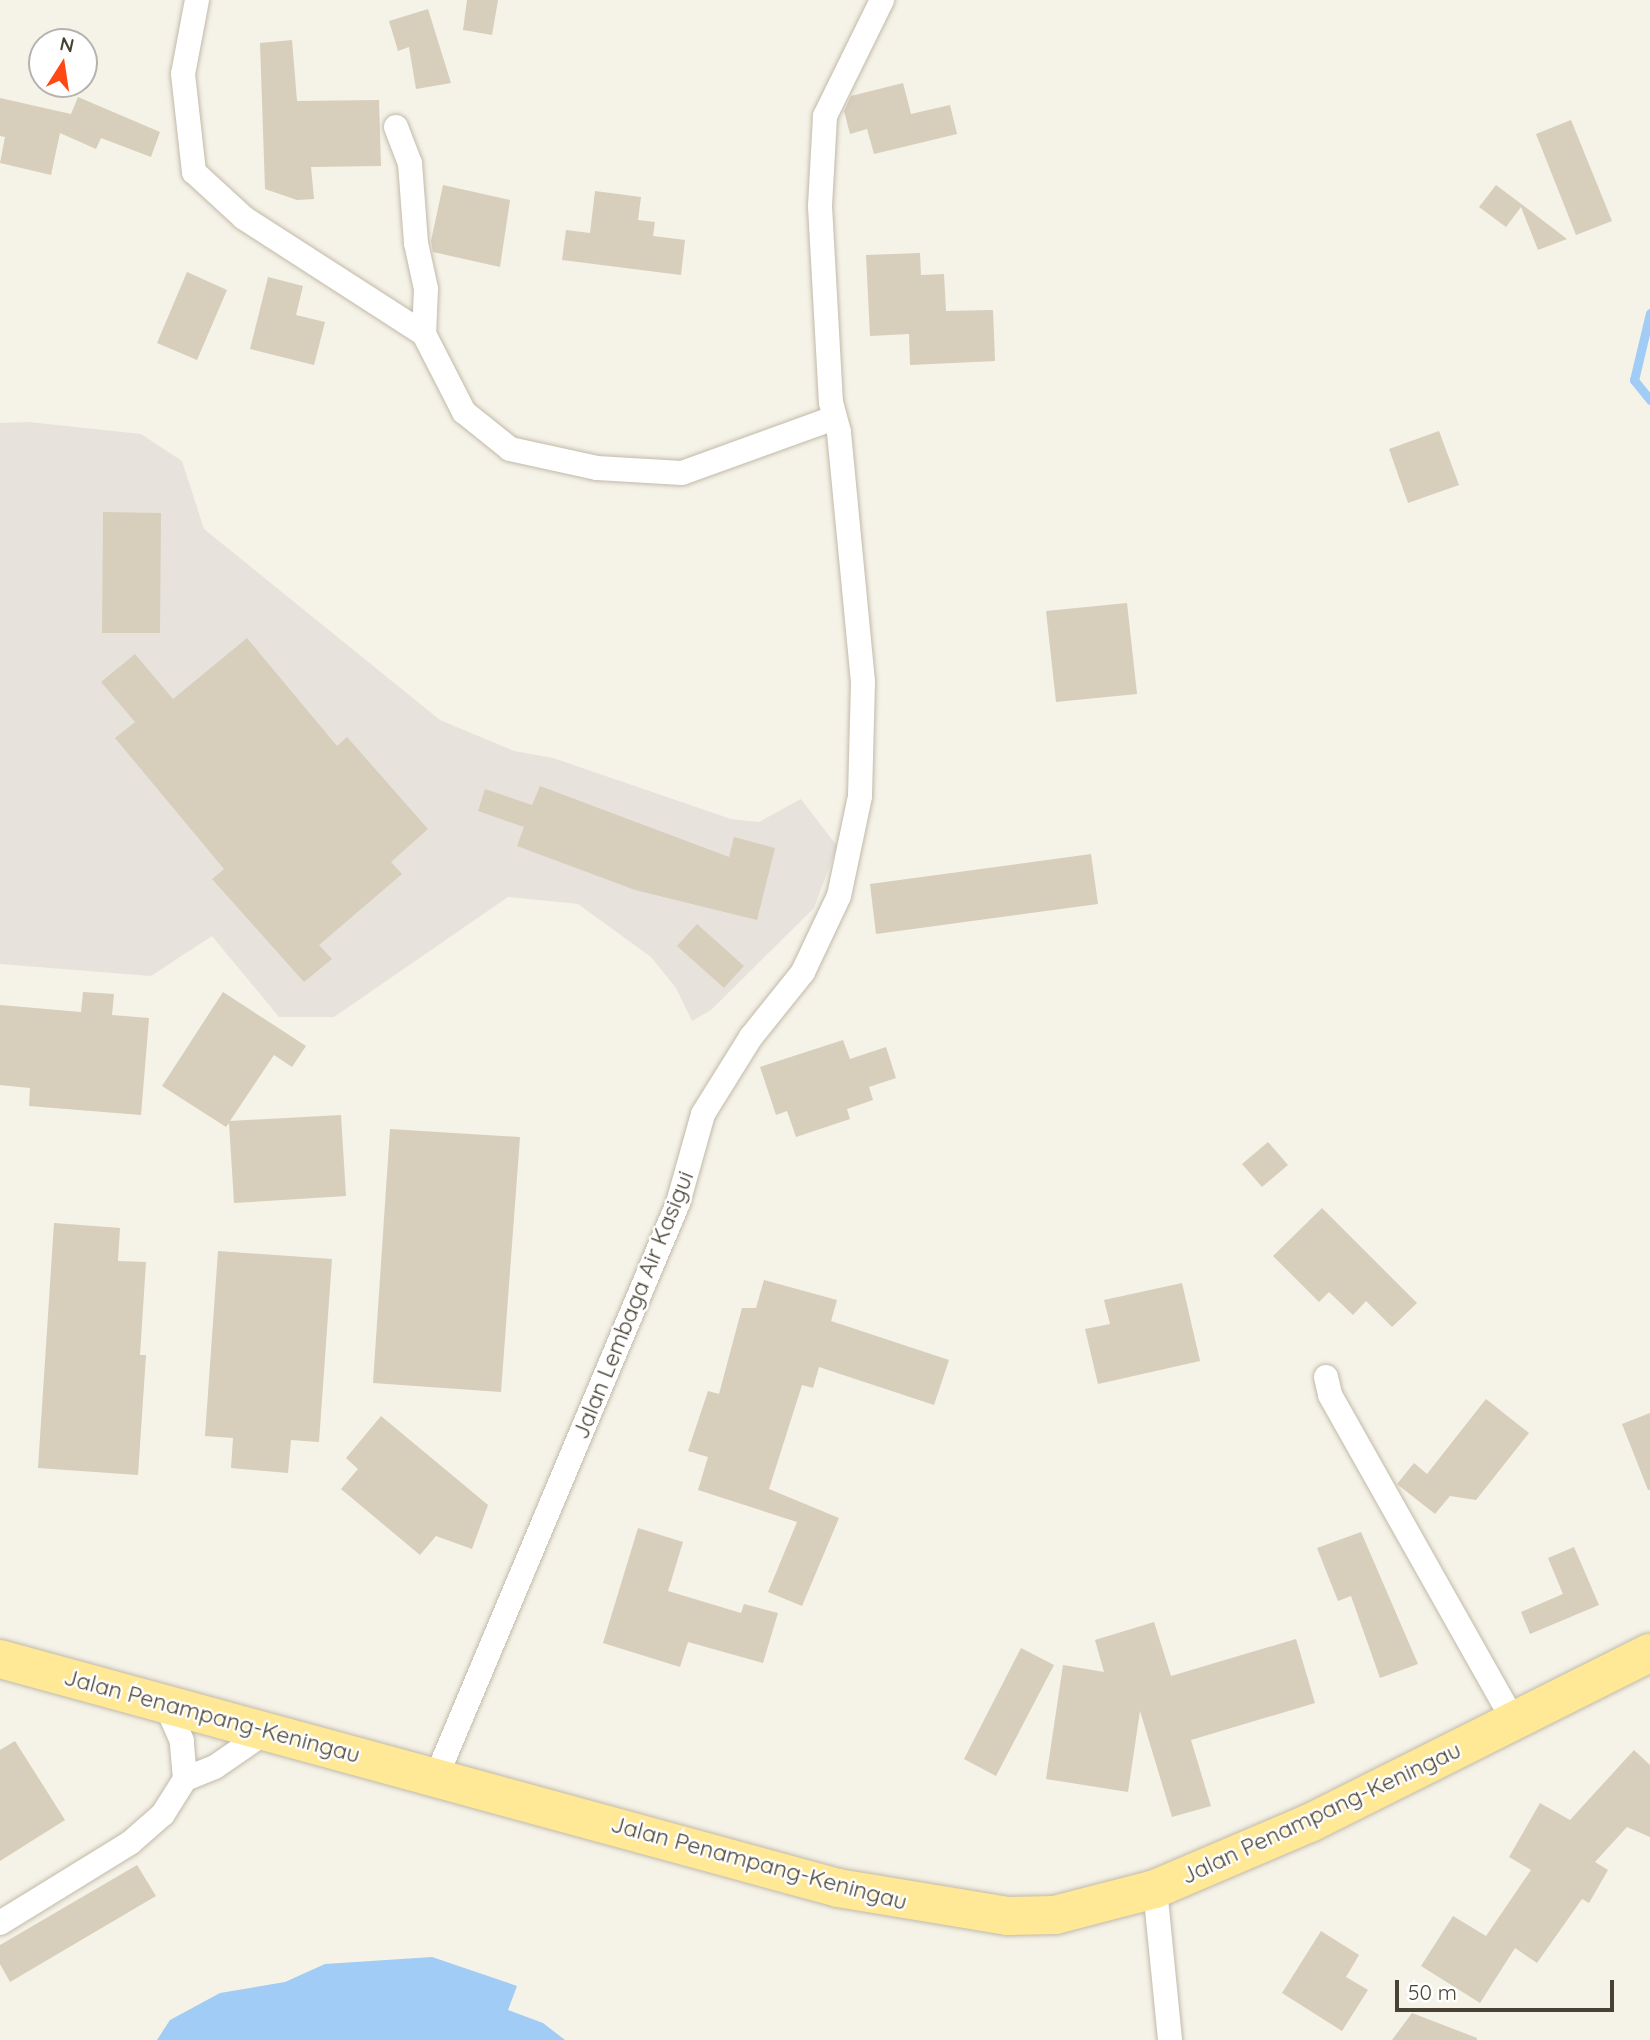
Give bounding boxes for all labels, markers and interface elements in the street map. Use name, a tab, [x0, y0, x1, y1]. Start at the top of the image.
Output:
north arrow	[28, 28, 98, 98]
text: N	[58, 31, 76, 58]
street label: Jalan Lembaga Air Kasigui	[567, 1167, 699, 1443]
street label: Jalan Penampang-Keningau	[61, 1663, 363, 1769]
street label: Jalan Penampang-Keningau	[1177, 1736, 1465, 1890]
street label: Jalan Penampang-Keningau	[608, 1810, 910, 1916]
scale bar	[1398, 1966, 1617, 2010]
text: 50 m	[1408, 1979, 1457, 2005]

